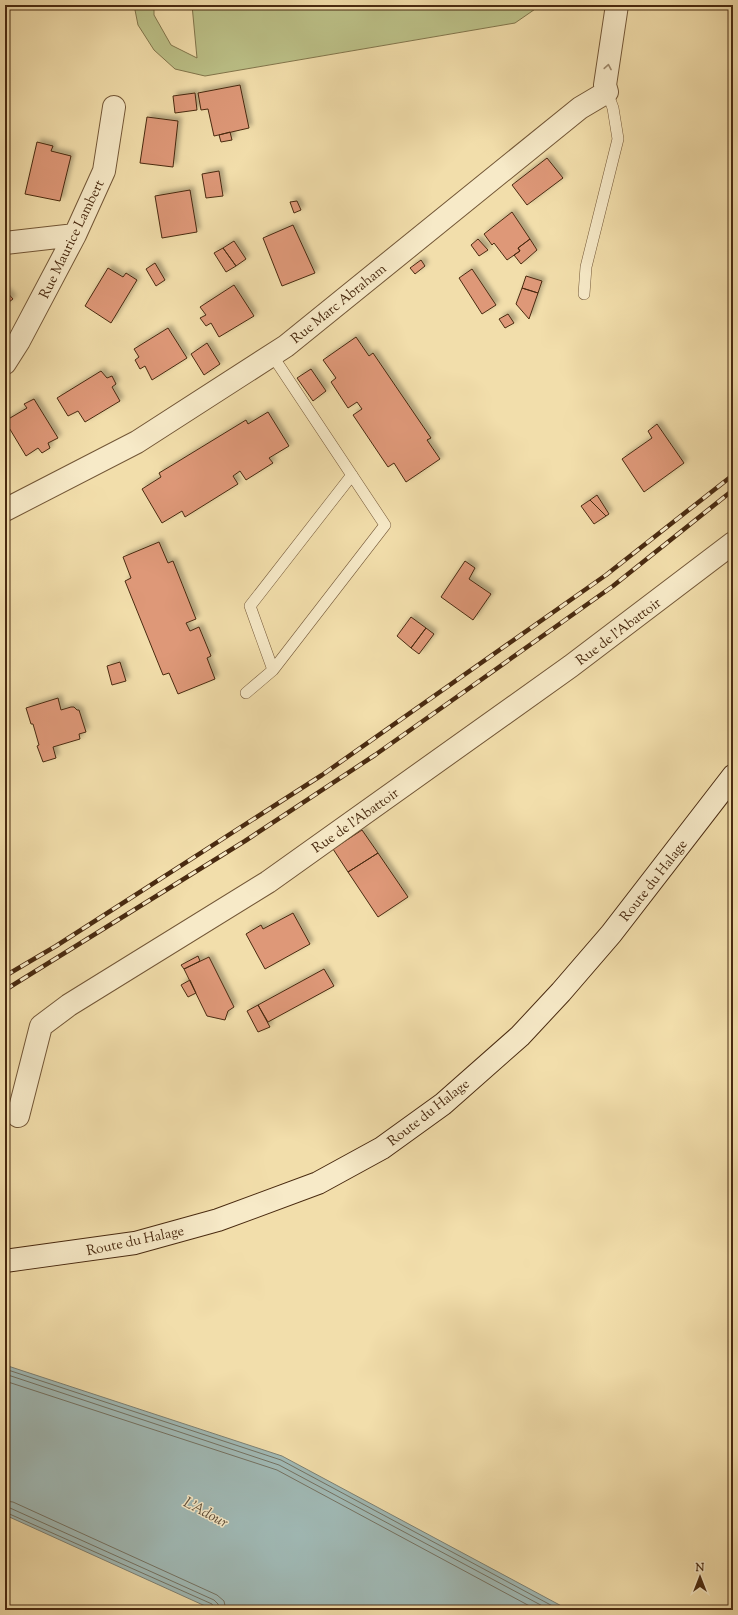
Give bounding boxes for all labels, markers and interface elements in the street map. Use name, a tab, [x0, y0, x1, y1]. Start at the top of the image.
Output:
one-way arrow	[603, 64, 612, 70]
street label: Rue Maurice Lambert	[35, 177, 110, 303]
street label: Rue Marc Abraham	[287, 259, 392, 349]
street label: Rue de l'Abattoir	[572, 593, 667, 671]
street label: Rue de l'Abattoir	[309, 784, 404, 859]
street label: Route du Halage	[616, 836, 693, 927]
street label: Route du Halage	[384, 1075, 475, 1152]
street label: Route du Halage	[85, 1222, 186, 1262]
water label: L'Adour	[179, 1493, 232, 1534]
north arrow	[680, 1557, 720, 1597]
text: N	[695, 1560, 705, 1576]

